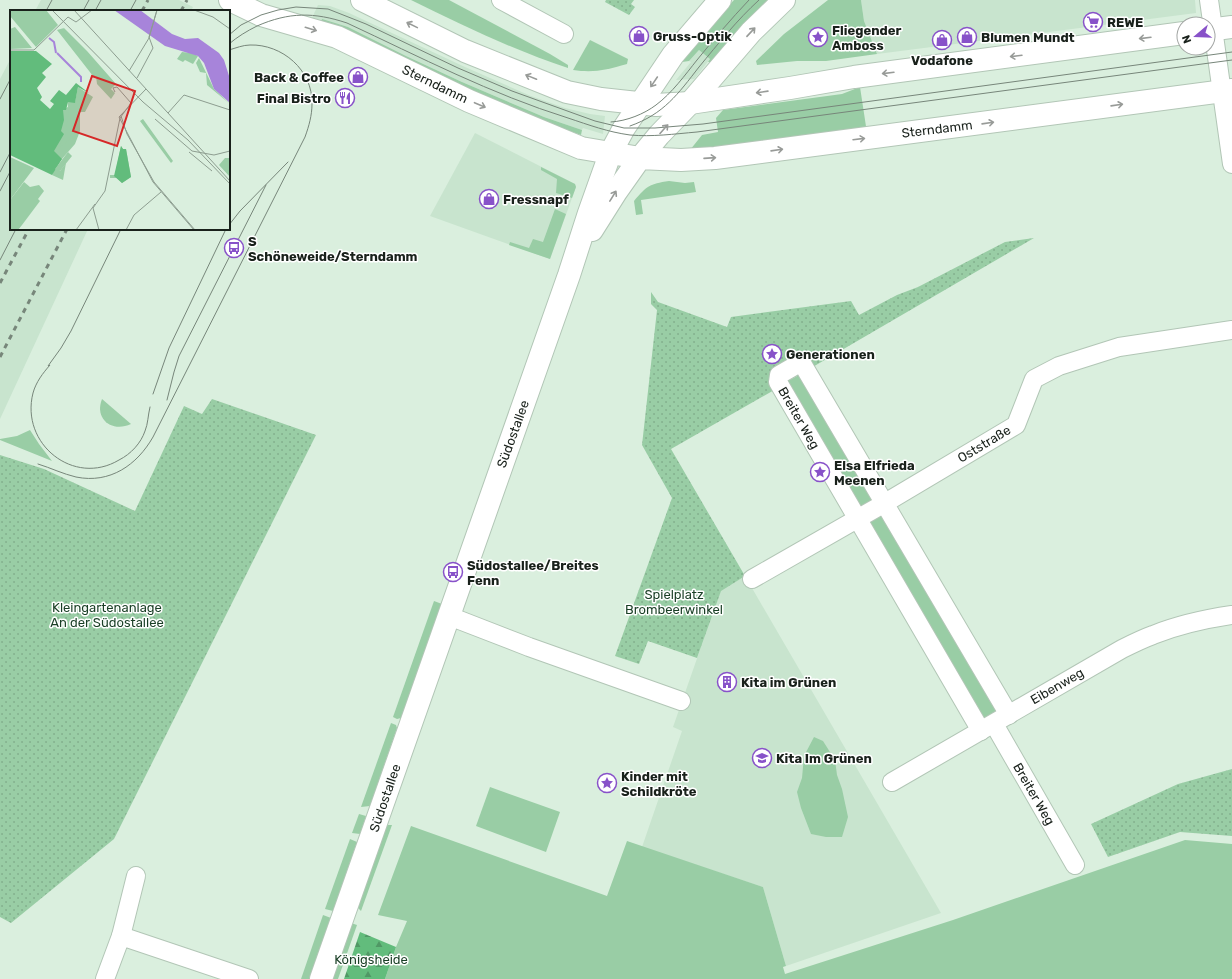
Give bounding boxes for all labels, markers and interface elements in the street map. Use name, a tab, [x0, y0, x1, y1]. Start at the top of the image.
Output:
inset map	[10, 10, 230, 230]
supermarket icon: REWE	[1082, 11, 1104, 33]
place label: REWE	[1107, 15, 1143, 30]
north arrow	[1176, 16, 1216, 56]
one-way arrow	[406, 21, 418, 28]
place label: Fliegender Amboss	[832, 23, 901, 53]
shop icon: Gruss-Optik	[628, 25, 650, 47]
one-way arrow	[304, 26, 317, 33]
one-way arrow	[747, 26, 756, 37]
place icon: Fliegender Amboss	[807, 26, 829, 48]
shop icon: Blumen Mundt	[956, 26, 978, 48]
place label: Gruss-Optik	[653, 29, 732, 44]
shop icon: Vodafone	[931, 29, 953, 51]
place label: Blumen Mundt	[981, 30, 1075, 45]
text: N	[1180, 33, 1194, 45]
one-way arrow	[1139, 34, 1152, 42]
one-way arrow	[1010, 52, 1023, 60]
place label: Vodafone	[911, 53, 973, 68]
street label: Sterndamm	[400, 62, 470, 106]
shop icon: Back & Coffee	[347, 66, 369, 88]
one-way arrow	[882, 69, 895, 76]
place label: Back & Coffee	[254, 70, 344, 85]
one-way arrow	[525, 73, 537, 81]
one-way arrow	[650, 77, 659, 88]
restaurant icon: Final Bistro	[334, 87, 356, 109]
one-way arrow	[756, 88, 769, 96]
place label: Final Bistro	[257, 91, 331, 106]
one-way arrow	[1110, 101, 1123, 109]
one-way arrow	[474, 102, 486, 110]
street label: Sterndamm	[901, 117, 973, 141]
one-way arrow	[981, 119, 994, 127]
one-way arrow	[659, 125, 668, 135]
one-way arrow	[852, 135, 865, 143]
one-way arrow	[770, 146, 783, 154]
one-way arrow	[703, 155, 716, 162]
shop icon: Fressnapf	[478, 188, 500, 210]
one-way arrow	[609, 191, 617, 202]
place label: Fressnapf	[503, 192, 569, 207]
place label: S Schöneweide/Sterndamm	[248, 234, 418, 264]
bus stop icon: S Schöneweide/Sterndamm	[223, 237, 245, 259]
place icon: Generationen	[761, 343, 783, 365]
place label: Generationen	[786, 347, 875, 362]
street label: Breiter Weg	[774, 384, 823, 452]
street label: Südostallee	[494, 398, 532, 470]
street label: Oststraße	[955, 422, 1013, 466]
place label: Elsa Elfrieda Meenen	[834, 458, 915, 488]
place icon: Elsa Elfrieda Meenen	[809, 461, 831, 483]
place label: Südostallee/Breites Fenn	[467, 558, 599, 588]
bus stop icon: Südostallee/Breites Fenn	[442, 561, 464, 583]
park label: Spielplatz Brombeerwinkel	[625, 587, 723, 617]
park label: Kleingartenanlage An der Südostallee	[50, 600, 164, 630]
street label: Eibenweg	[1028, 665, 1087, 708]
building icon: Kita im Grünen	[716, 671, 738, 693]
place label: Kita im Grünen	[741, 675, 836, 690]
school or university icon: Kita Im Grünen	[751, 747, 773, 769]
place label: Kita Im Grünen	[776, 751, 872, 766]
street label: Breiter Weg	[1009, 760, 1058, 828]
street label: Südostallee	[366, 762, 404, 834]
place label: Kinder mit Schildkröte	[621, 769, 697, 799]
place icon: Kinder mit Schildkröte	[596, 772, 618, 794]
park label: Königsheide	[334, 952, 408, 968]

